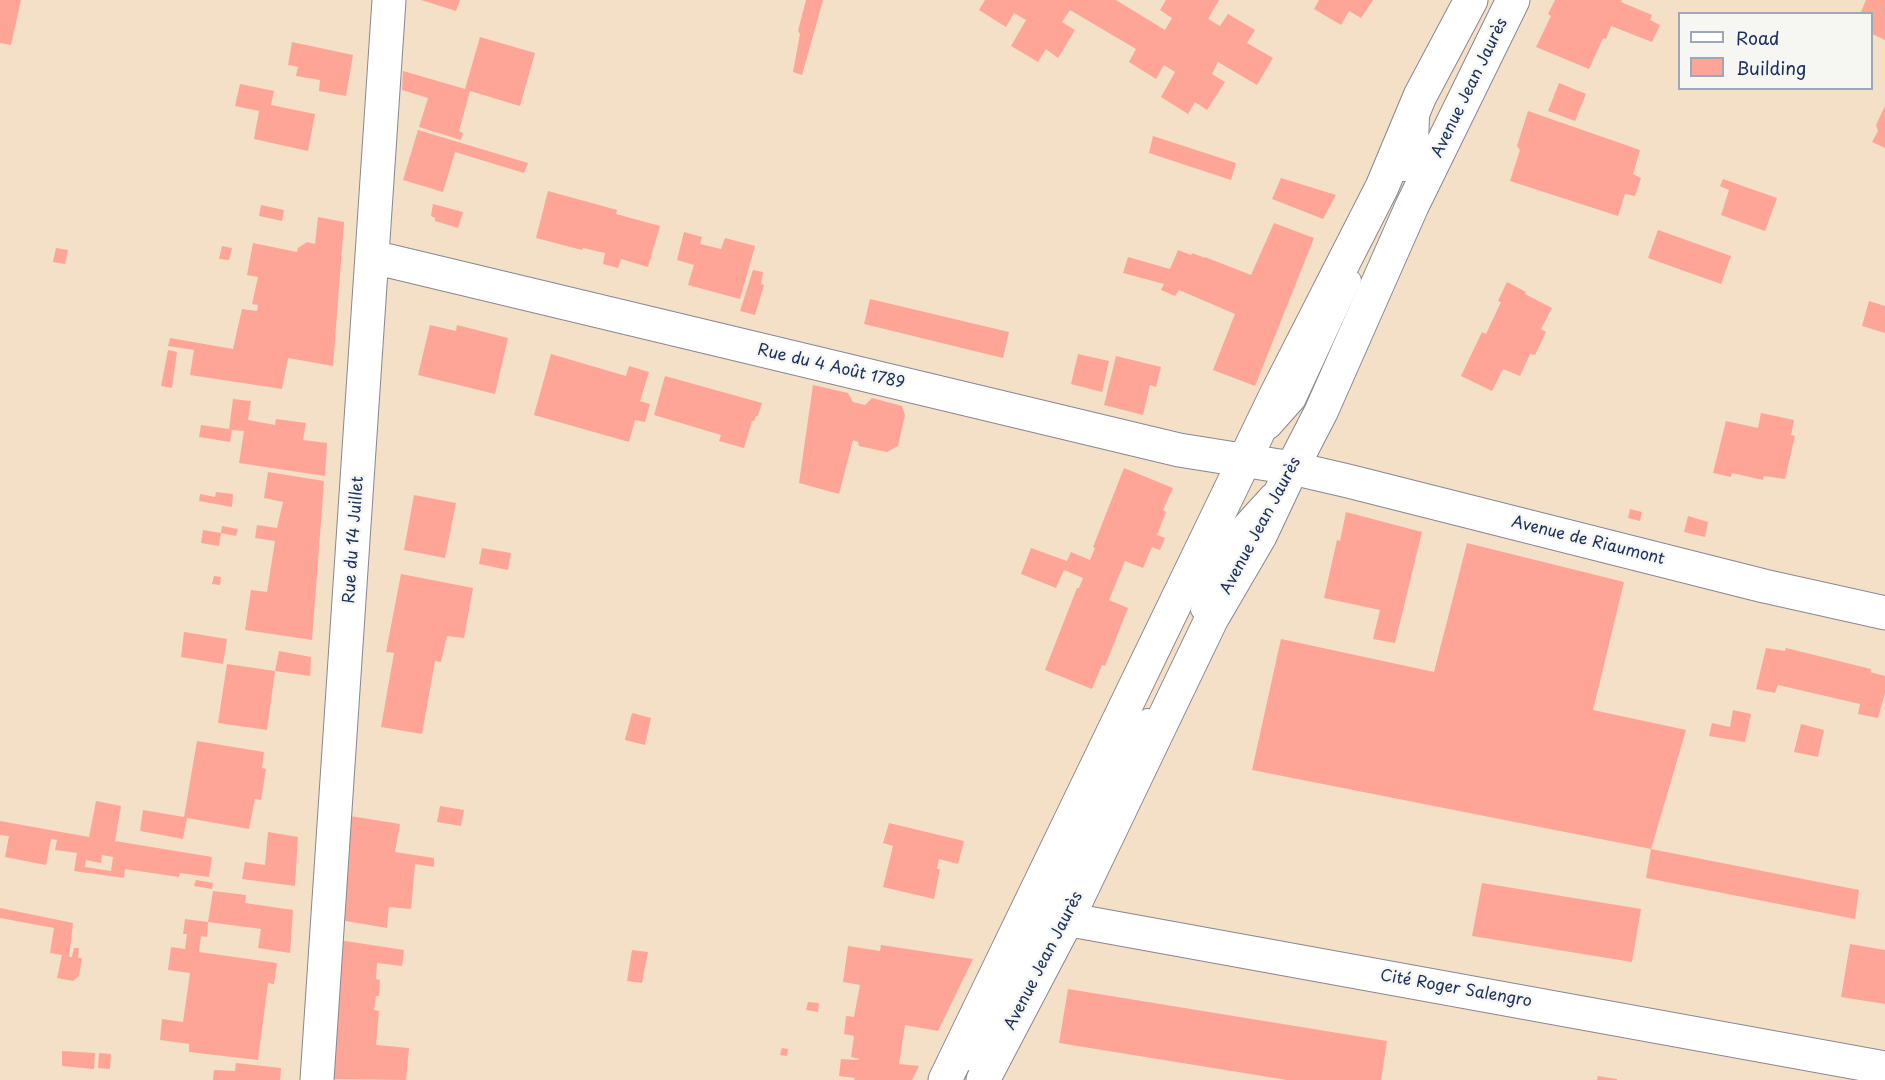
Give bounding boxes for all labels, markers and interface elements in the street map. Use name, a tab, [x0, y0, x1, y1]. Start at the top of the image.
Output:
legend	[1678, 12, 1873, 90]
street label: Avenue Jean Jaurès	[1428, 15, 1512, 161]
text: Road	[1736, 24, 1780, 51]
text: Building	[1736, 54, 1806, 81]
street label: Rue du 4 Août 1789	[755, 341, 907, 393]
street label: Avenue Jean Jaurès	[1217, 454, 1305, 598]
street label: Rue du 14 Juillet	[340, 476, 368, 604]
street label: Avenue de Riaumont	[1509, 513, 1667, 569]
street label: Avenue Jean Jaurès	[1001, 889, 1087, 1033]
street label: Cité Roger Salengro	[1379, 966, 1533, 1012]

